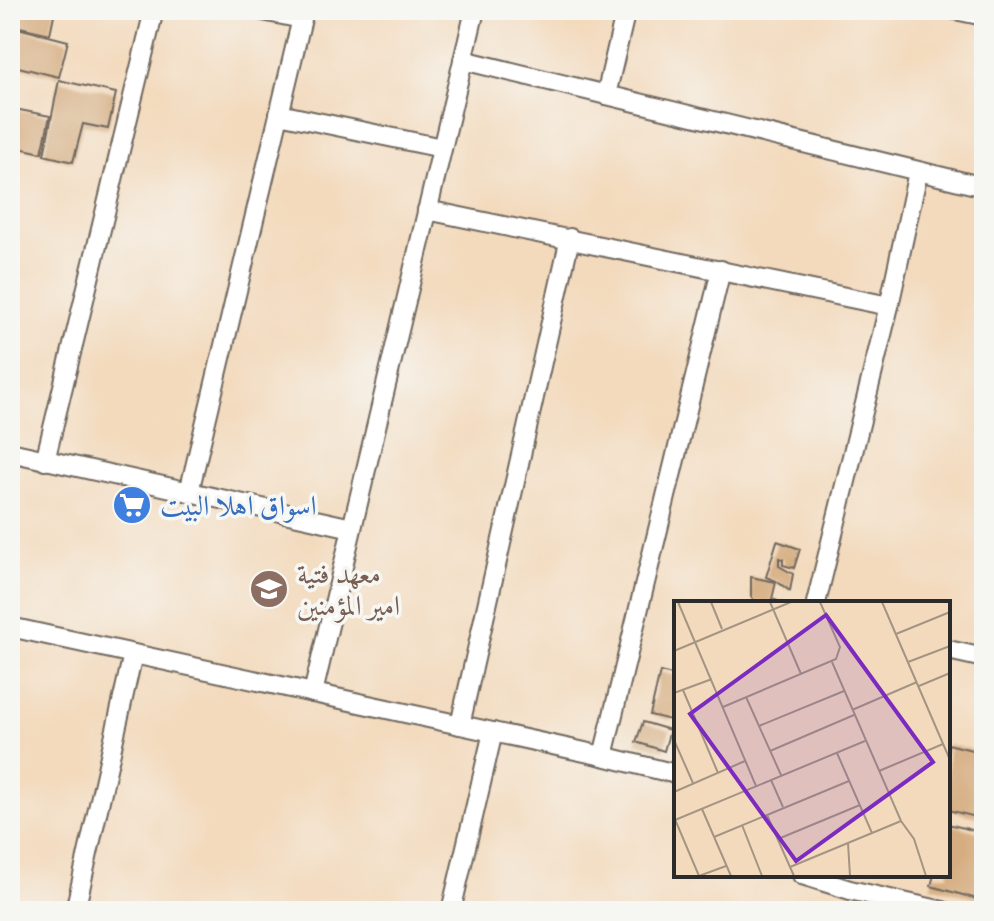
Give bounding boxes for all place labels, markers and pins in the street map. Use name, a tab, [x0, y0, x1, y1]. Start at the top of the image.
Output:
supermarket icon: اسواق اهلا البيت	[111, 484, 153, 526]
place label: اسواق اهلا البيت	[160, 490, 317, 525]
place label: معهد فتية امير المؤمنين	[297, 558, 400, 625]
school or university icon: معهد فتية امير المؤمنين	[248, 568, 290, 610]

